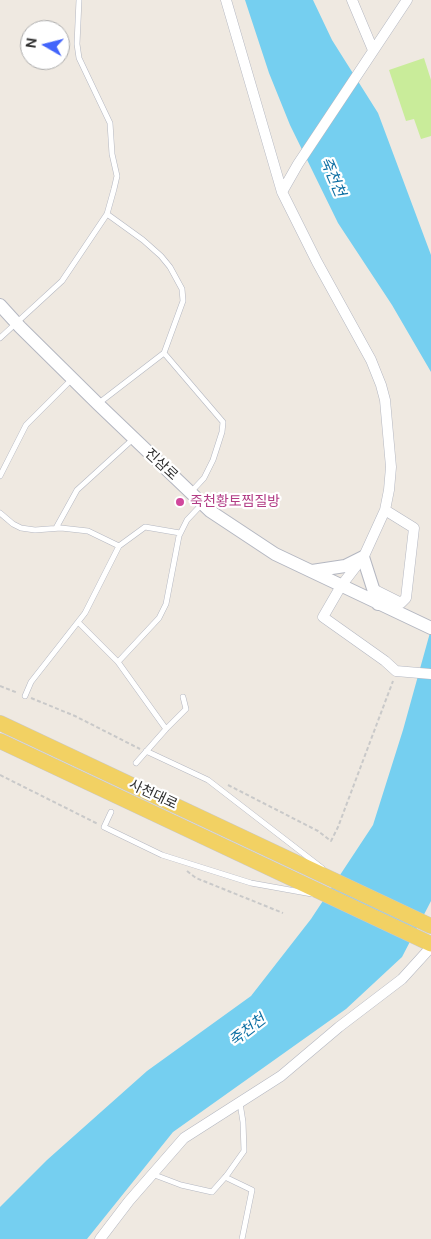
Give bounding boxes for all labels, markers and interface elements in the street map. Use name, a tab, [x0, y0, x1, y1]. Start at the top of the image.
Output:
north arrow	[20, 20, 70, 70]
text: N	[22, 37, 41, 49]
water label: 죽천천	[316, 154, 348, 200]
street label: 진삼로	[141, 446, 181, 484]
place label: 죽천황토찜질방	[190, 494, 280, 510]
marker: 죽천황토찜질방	[174, 496, 186, 508]
street label: 사천대로	[126, 777, 180, 813]
water label: 죽천천	[226, 1011, 270, 1051]

